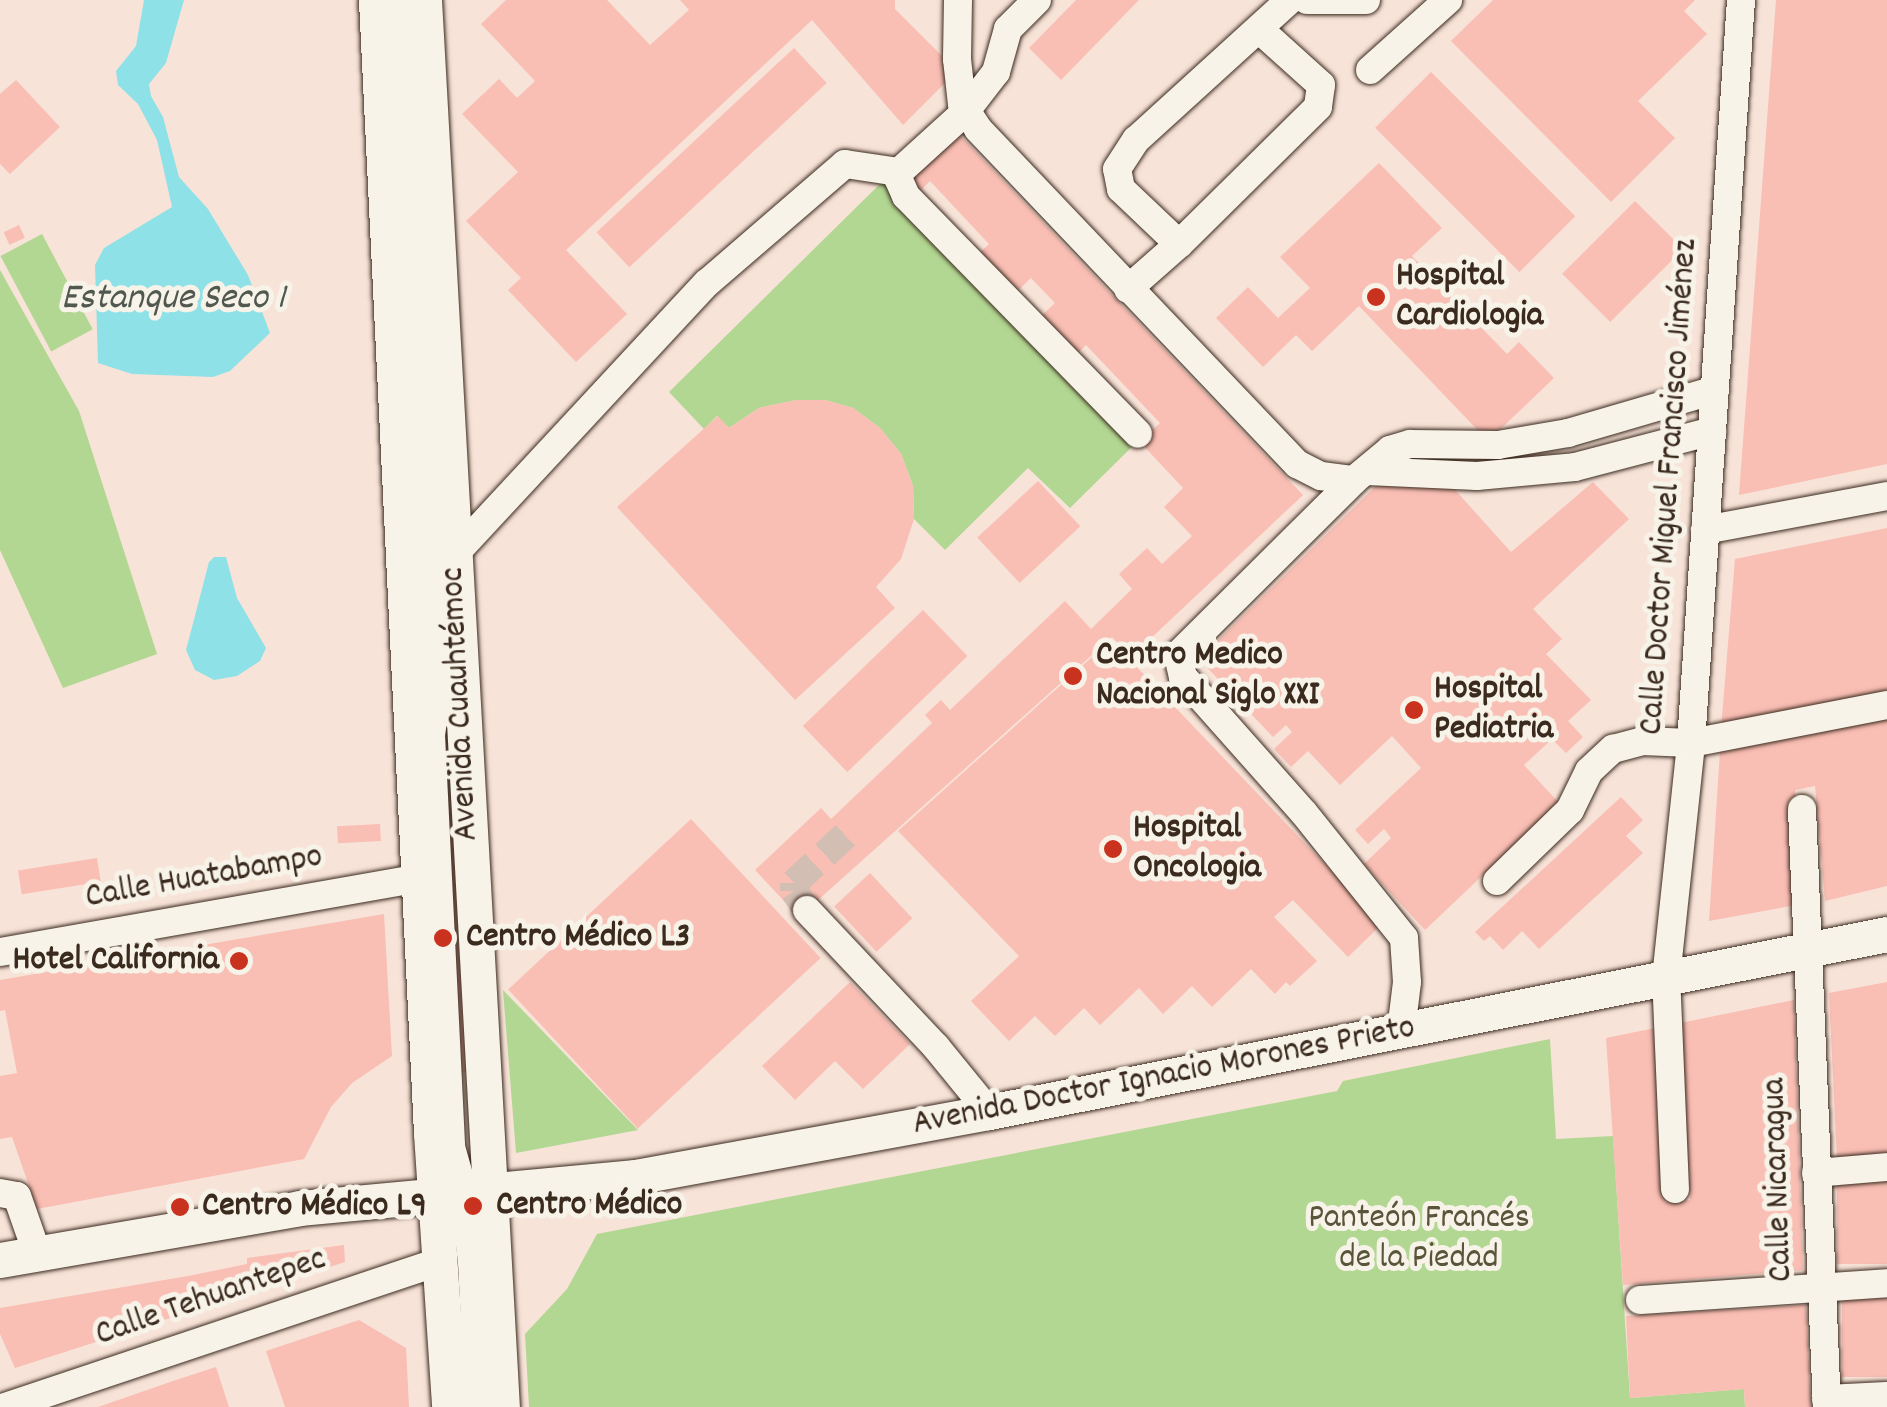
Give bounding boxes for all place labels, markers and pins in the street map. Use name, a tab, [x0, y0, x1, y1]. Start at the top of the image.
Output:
place label: Hospital Cardiologia	[1396, 256, 1543, 338]
marker: Hospital Cardiologia	[1365, 286, 1387, 308]
place label: Centro Medico Nacional Siglo XXI	[1096, 635, 1319, 717]
marker: Centro Medico Nacional Siglo XXI	[1060, 663, 1086, 689]
place label: Hospital Pediatria	[1434, 669, 1553, 751]
marker: Hospital Pediatria	[1403, 699, 1425, 721]
place label: Hospital Oncologia	[1133, 808, 1261, 890]
marker: Hospital Oncologia	[1102, 838, 1124, 860]
place label: Centro Médico L3	[466, 917, 690, 959]
marker: Centro Médico L3	[430, 925, 456, 951]
place label: Hotel California	[13, 940, 219, 982]
marker: Hotel California	[228, 950, 250, 972]
place label: Centro Médico	[496, 1185, 682, 1227]
place label: Centro Médico L9	[202, 1186, 427, 1228]
marker: Centro Médico	[460, 1193, 486, 1219]
marker: Centro Médico L9	[167, 1194, 193, 1220]

